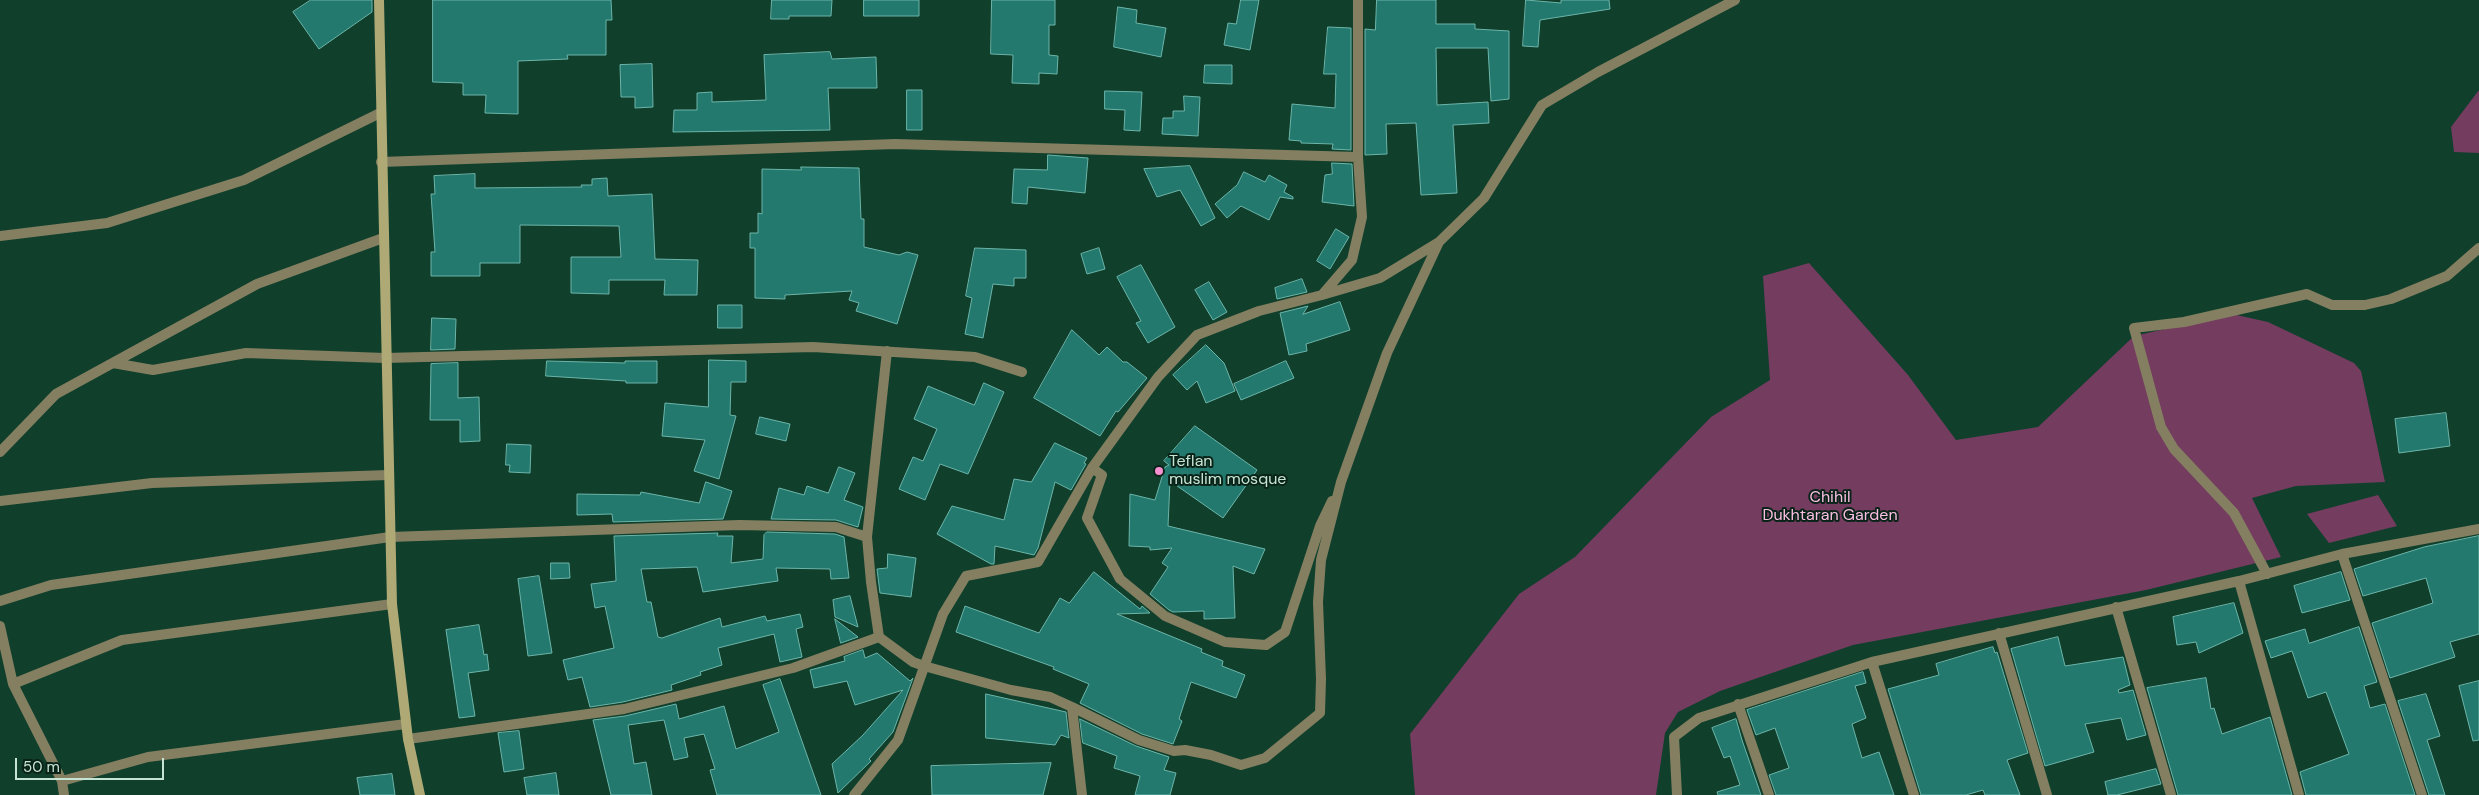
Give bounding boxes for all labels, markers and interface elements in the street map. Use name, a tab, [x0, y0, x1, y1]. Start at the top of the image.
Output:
place label: Teflan muslim mosque	[1169, 452, 1286, 490]
marker: Teflan muslim mosque	[1153, 465, 1165, 477]
park label: Chihil Dukhtaran Garden	[1762, 488, 1898, 526]
scale bar	[18, 748, 166, 780]
text: 50 m	[23, 757, 60, 777]

